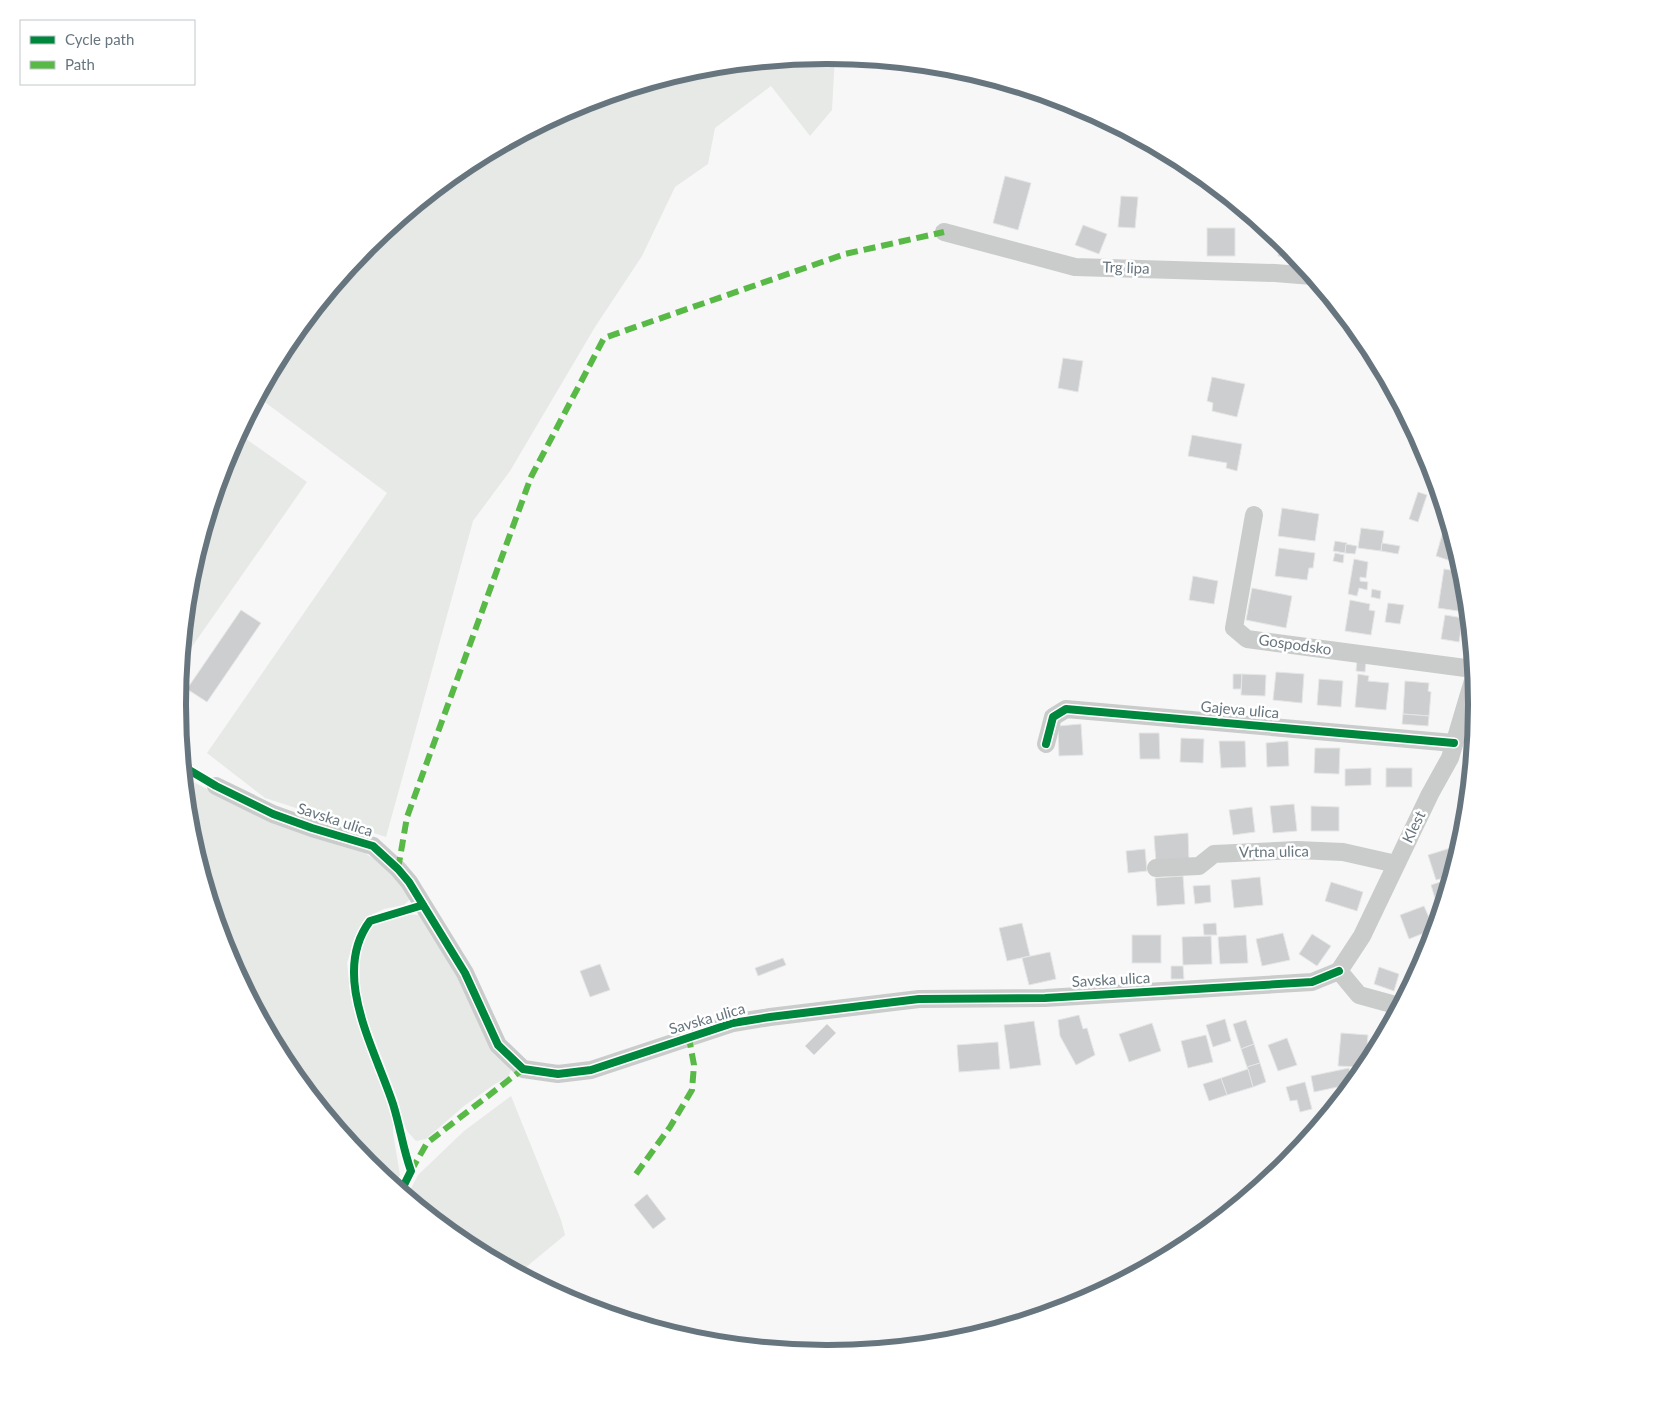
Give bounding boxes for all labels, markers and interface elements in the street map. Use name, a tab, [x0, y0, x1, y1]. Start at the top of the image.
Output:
legend	[20, 20, 195, 85]
text: Cycle path	[65, 30, 134, 48]
text: Path	[65, 55, 95, 73]
street label: Trg lipa	[1102, 257, 1150, 277]
street label: Gospodsko	[1258, 630, 1333, 658]
street label: Gajeva ulica	[1200, 697, 1280, 721]
street label: Savska ulica	[295, 798, 375, 840]
street label: Klest	[1398, 807, 1429, 845]
street label: Vrtna ulica	[1239, 841, 1309, 861]
street label: Savska ulica	[1071, 968, 1151, 990]
street label: Savska ulica	[667, 999, 747, 1038]

